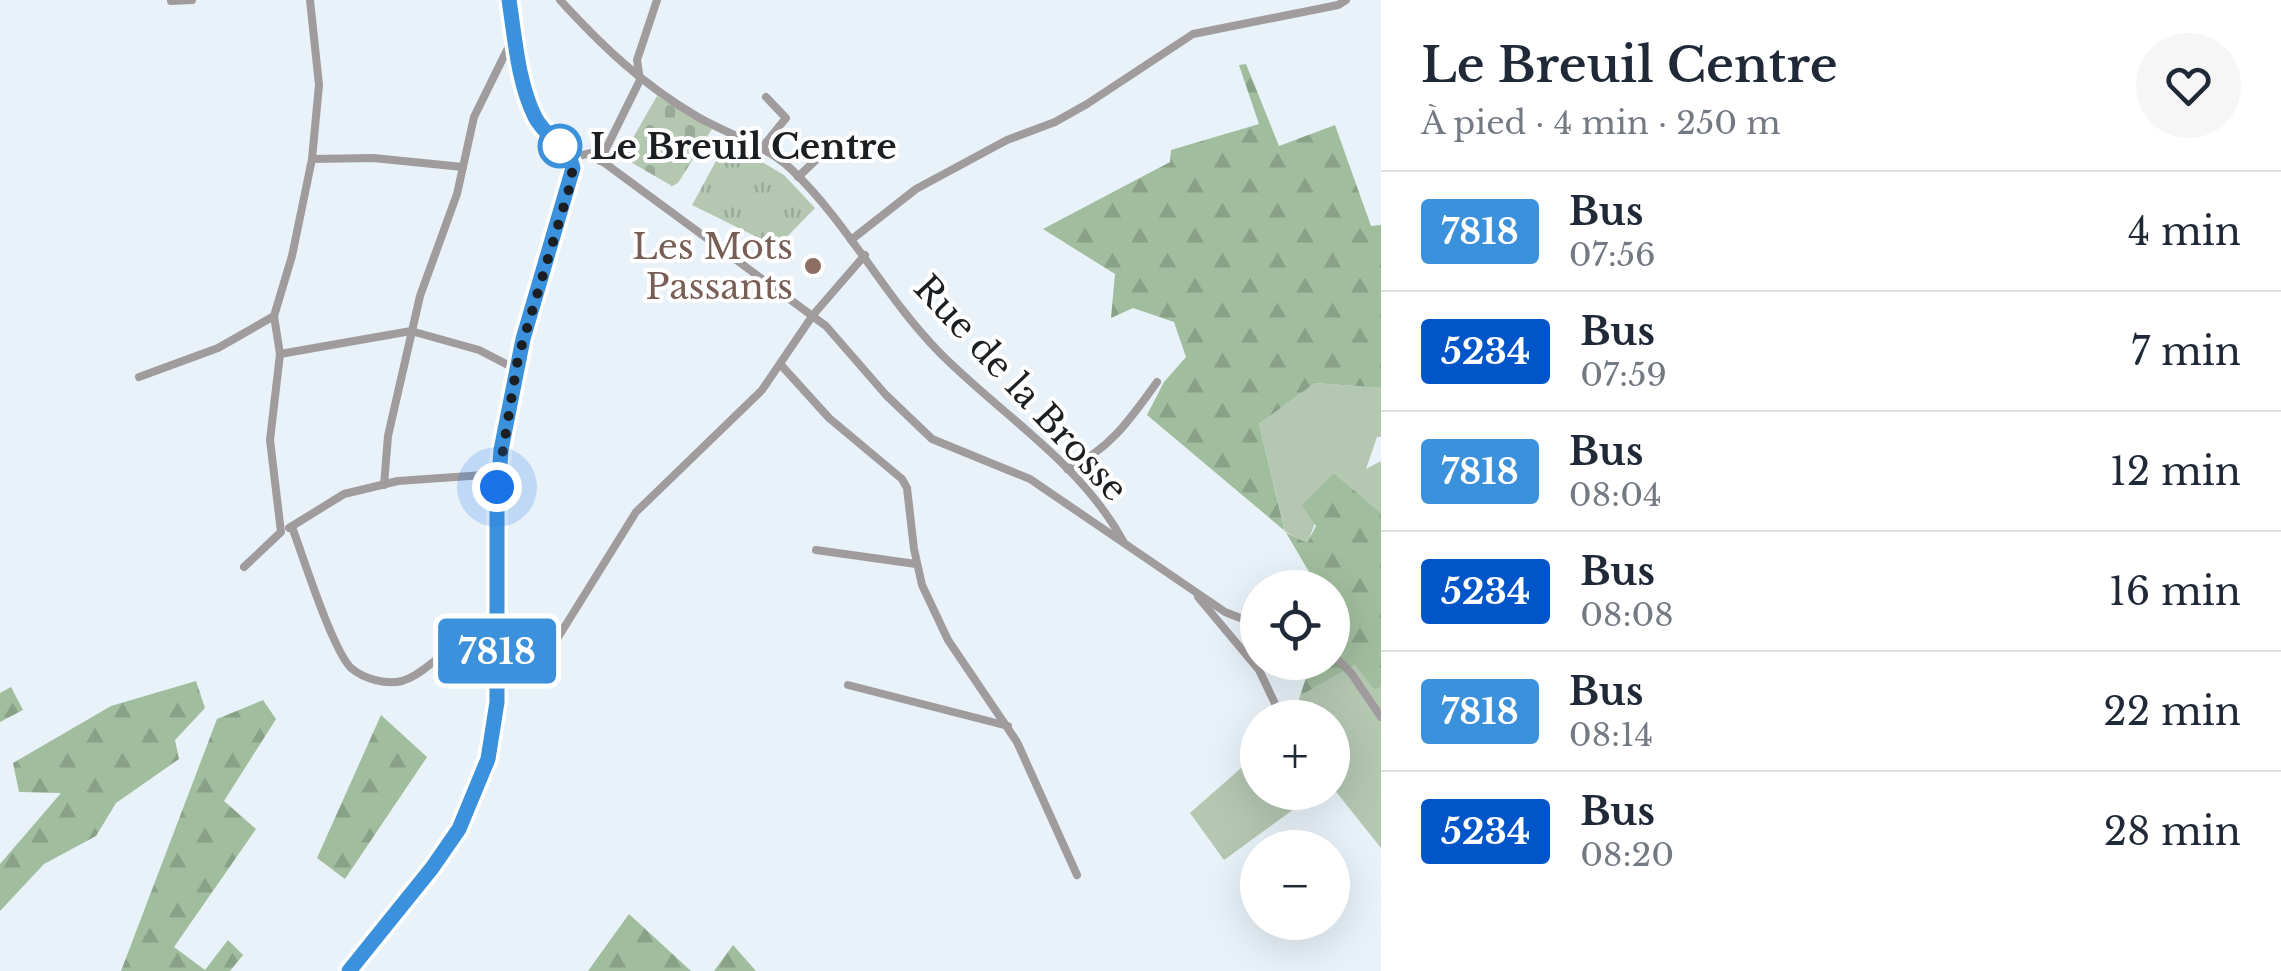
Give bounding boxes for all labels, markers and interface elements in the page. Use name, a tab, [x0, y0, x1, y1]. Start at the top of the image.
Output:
button: heart	[2136, 33, 2241, 138]
text: Le Breuil Centre	[1421, 35, 1838, 95]
text: À pied · 4 min · 250 m	[1421, 103, 1781, 143]
marker: Le Breuil Centre	[539, 125, 581, 167]
place label: Le Breuil Centre	[590, 125, 897, 168]
text: Bus	[1569, 188, 1644, 235]
text: 4 min	[2128, 208, 2241, 255]
text: 7818	[1441, 210, 1519, 253]
place label: Les Mots Passants	[632, 225, 793, 308]
text: 07:56	[1569, 235, 1656, 275]
marker: Les Mots Passants	[802, 255, 824, 277]
street label: Rue de la Brosse	[905, 266, 1137, 510]
text: Bus	[1580, 308, 1655, 355]
text: 7 min	[2131, 328, 2241, 375]
text: 5234	[1441, 330, 1530, 373]
text: 07:59	[1580, 355, 1667, 395]
text: Bus	[1569, 428, 1644, 475]
text: 12 min	[2110, 448, 2241, 495]
text: 7818	[1441, 450, 1519, 493]
your location	[472, 462, 522, 512]
text: 08:04	[1569, 475, 1662, 515]
text: Bus	[1580, 548, 1655, 595]
text: 16 min	[2109, 568, 2241, 615]
map controls	[1240, 570, 1350, 940]
button: locate	[1240, 570, 1350, 680]
text: 5234	[1441, 570, 1530, 613]
text: 08:08	[1580, 595, 1674, 635]
line badge: 7818	[427, 618, 567, 684]
text: 7818	[458, 630, 536, 673]
text: Bus	[1569, 668, 1644, 715]
text: 22 min	[2103, 688, 2241, 735]
text: 7818	[1441, 690, 1519, 733]
button: +	[1240, 700, 1350, 810]
text: 08:14	[1569, 715, 1653, 755]
text: Bus	[1580, 788, 1655, 835]
text: 28 min	[2104, 808, 2241, 855]
text: 5234	[1441, 810, 1530, 853]
button: −	[1240, 830, 1350, 940]
text: 08:20	[1580, 835, 1674, 875]

